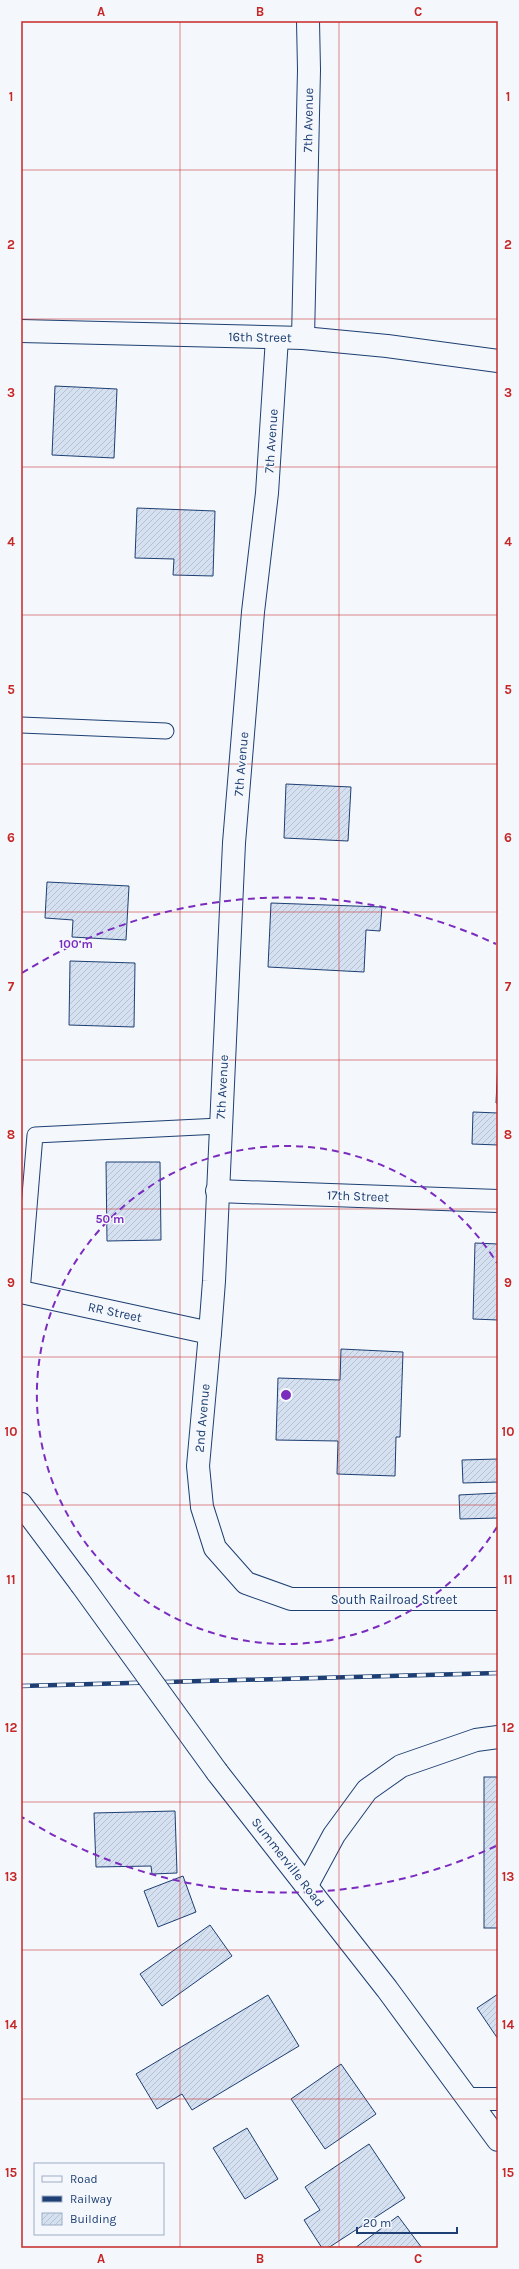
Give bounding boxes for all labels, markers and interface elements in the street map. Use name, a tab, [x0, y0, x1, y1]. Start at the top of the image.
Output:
text: A	[97, 4, 105, 19]
text: B	[256, 4, 264, 19]
text: C	[414, 4, 422, 19]
street label: 7th Avenue	[300, 87, 316, 152]
text: 1	[9, 89, 13, 104]
text: 1	[506, 89, 510, 104]
text: 2	[7, 237, 15, 252]
text: 2	[504, 237, 512, 252]
street label: 16th Street	[228, 329, 292, 345]
text: 3	[7, 385, 15, 400]
text: 3	[504, 385, 512, 400]
street label: 7th Avenue	[261, 408, 281, 474]
text: 4	[7, 534, 15, 549]
text: 4	[504, 534, 512, 549]
text: 5	[7, 682, 15, 697]
text: 5	[504, 682, 512, 697]
street label: 7th Avenue	[231, 731, 251, 797]
text: 6	[7, 830, 15, 845]
text: 6	[504, 830, 512, 845]
text: 100 m	[59, 937, 93, 951]
text: 7	[8, 979, 15, 994]
text: 7	[505, 979, 512, 994]
street label: 7th Avenue	[213, 1054, 231, 1120]
text: 8	[7, 1127, 15, 1142]
text: 8	[504, 1127, 512, 1142]
street label: 17th Street	[327, 1187, 389, 1205]
text: 50 m	[96, 1212, 125, 1226]
text: 9	[7, 1275, 15, 1290]
text: 9	[504, 1275, 512, 1290]
street label: RR Street	[87, 1299, 143, 1325]
street label: 2nd Avenue	[192, 1383, 213, 1453]
centre of rings	[279, 1388, 293, 1402]
text: 10	[5, 1424, 17, 1439]
text: 10	[502, 1424, 514, 1439]
text: 11	[6, 1572, 16, 1587]
text: 11	[503, 1572, 513, 1587]
street label: South Railroad Street	[331, 1592, 457, 1607]
text: 12	[5, 1720, 17, 1735]
text: 12	[502, 1720, 514, 1735]
street label: Summerville Road	[249, 1815, 327, 1909]
text: 13	[5, 1869, 17, 1884]
text: 13	[502, 1869, 514, 1884]
text: 14	[5, 2017, 17, 2032]
text: 14	[502, 2017, 514, 2032]
legend	[34, 2163, 164, 2235]
text: 15	[5, 2165, 18, 2180]
text: 15	[502, 2165, 515, 2180]
text: Road	[70, 2172, 98, 2186]
text: Railway	[70, 2192, 112, 2206]
scale bar	[357, 2209, 457, 2235]
text: Building	[70, 2212, 117, 2226]
text: 20 m	[363, 2216, 391, 2230]
text: A	[97, 2251, 105, 2266]
text: B	[256, 2251, 264, 2266]
text: C	[414, 2251, 422, 2266]

